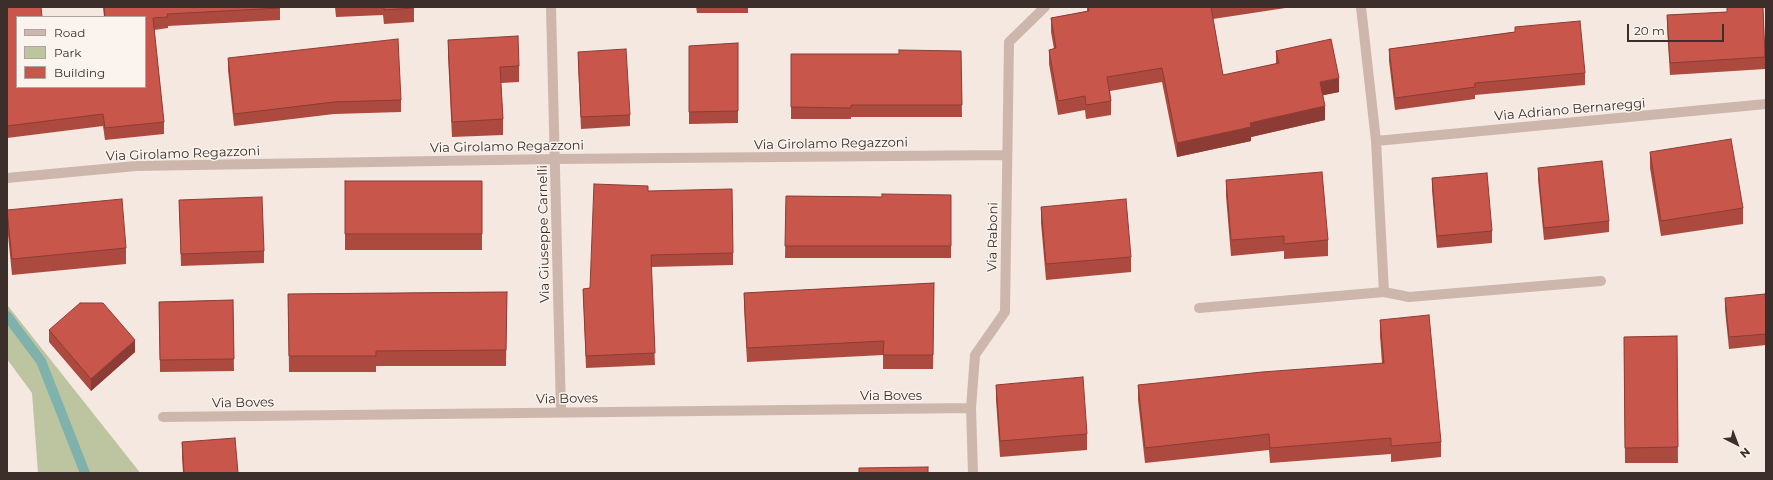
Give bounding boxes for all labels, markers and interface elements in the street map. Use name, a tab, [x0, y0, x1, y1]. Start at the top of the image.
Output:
legend	[16, 16, 146, 88]
scale bar	[1629, 16, 1726, 42]
text: 20 m	[1634, 23, 1665, 38]
text: Road	[54, 25, 85, 40]
text: Park	[54, 45, 81, 60]
text: Building	[54, 65, 105, 80]
street label: Via Adriano Bernareggi	[1494, 96, 1646, 124]
street label: Via Girolamo Regazzoni	[754, 135, 908, 153]
street label: Via Girolamo Regazzoni	[430, 138, 584, 156]
street label: Via Girolamo Regazzoni	[106, 144, 260, 164]
street label: Via Giuseppe Carnelli	[535, 165, 553, 303]
street label: Via Raboni	[985, 202, 1001, 272]
street label: Via Boves	[860, 388, 922, 404]
street label: Via Boves	[536, 391, 598, 407]
street label: Via Boves	[212, 395, 274, 411]
north arrow	[1717, 424, 1757, 464]
text: N	[1737, 445, 1753, 461]

